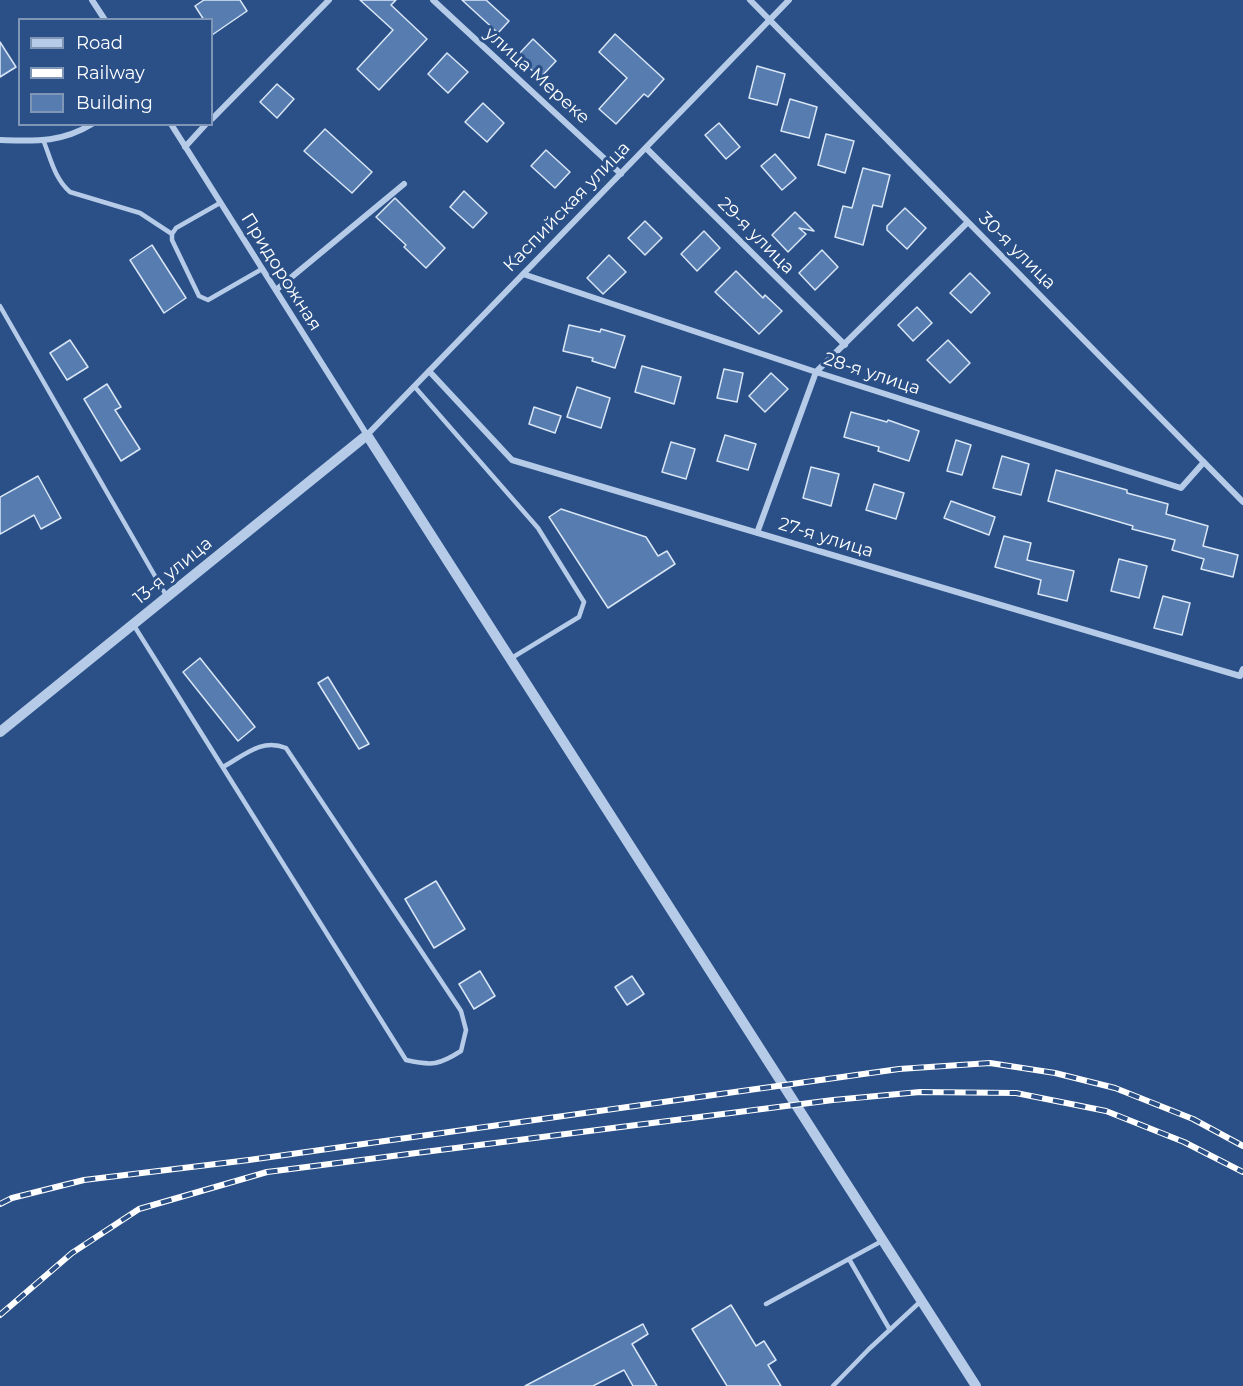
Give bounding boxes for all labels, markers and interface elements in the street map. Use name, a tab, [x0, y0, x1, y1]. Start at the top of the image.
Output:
legend	[18, 18, 213, 126]
street label: улица Мереке	[480, 23, 594, 129]
text: Road	[76, 32, 123, 54]
text: Railway	[76, 62, 145, 84]
text: Building	[76, 92, 153, 114]
street label: Каспийская улица	[499, 137, 635, 277]
street label: 29-я улица	[713, 193, 799, 279]
street label: 30-я улица	[974, 208, 1060, 294]
street label: Придорожная	[236, 209, 326, 335]
street label: 28-я улица	[821, 348, 923, 400]
street label: 27-я улица	[776, 513, 876, 563]
street label: 13-я улица	[129, 533, 217, 609]

